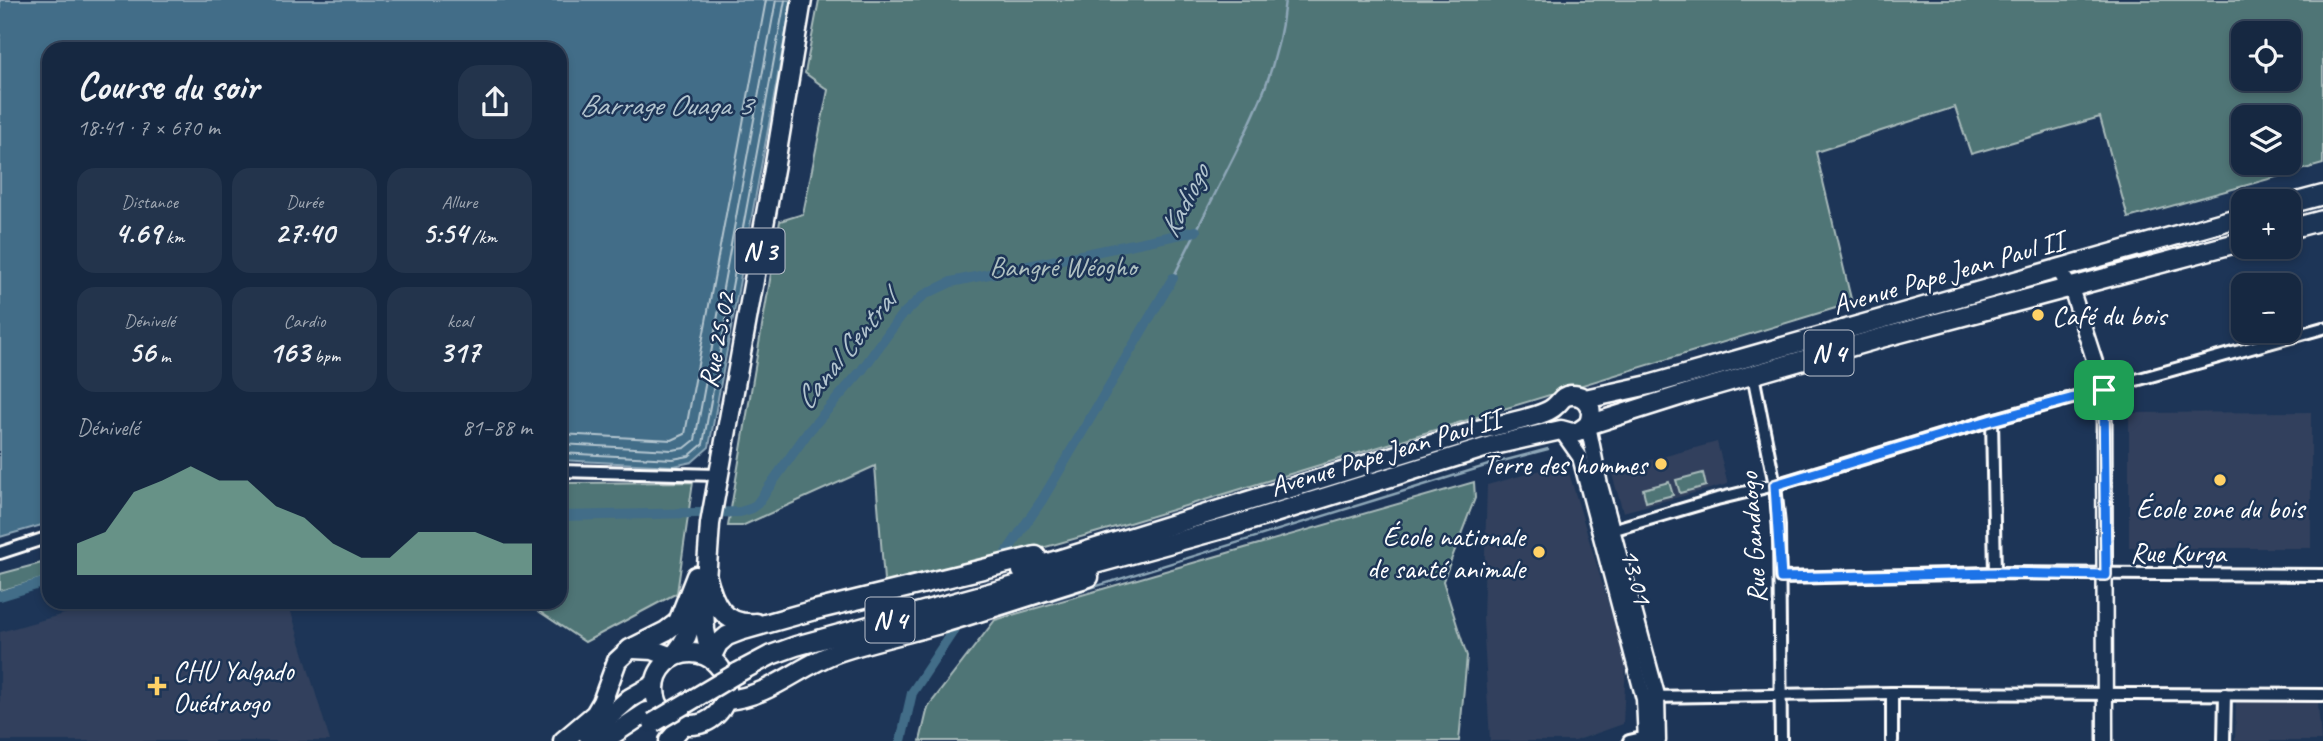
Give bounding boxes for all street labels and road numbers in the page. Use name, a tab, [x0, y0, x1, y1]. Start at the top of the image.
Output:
street label: Avenue Pape Jean Paul II	[1828, 221, 2073, 322]
road number: N 3	[736, 228, 784, 274]
street label: Rue 25.02	[690, 287, 743, 391]
road number: N 4	[1804, 330, 1854, 376]
street label: Avenue Pape Jean Paul II	[1266, 399, 1510, 504]
street label: Rue Gandaogo	[1730, 469, 1775, 605]
street label: Rue Kurga	[2130, 535, 2228, 570]
street label: 13.01	[1612, 545, 1661, 609]
road number: N 4	[866, 598, 914, 642]

